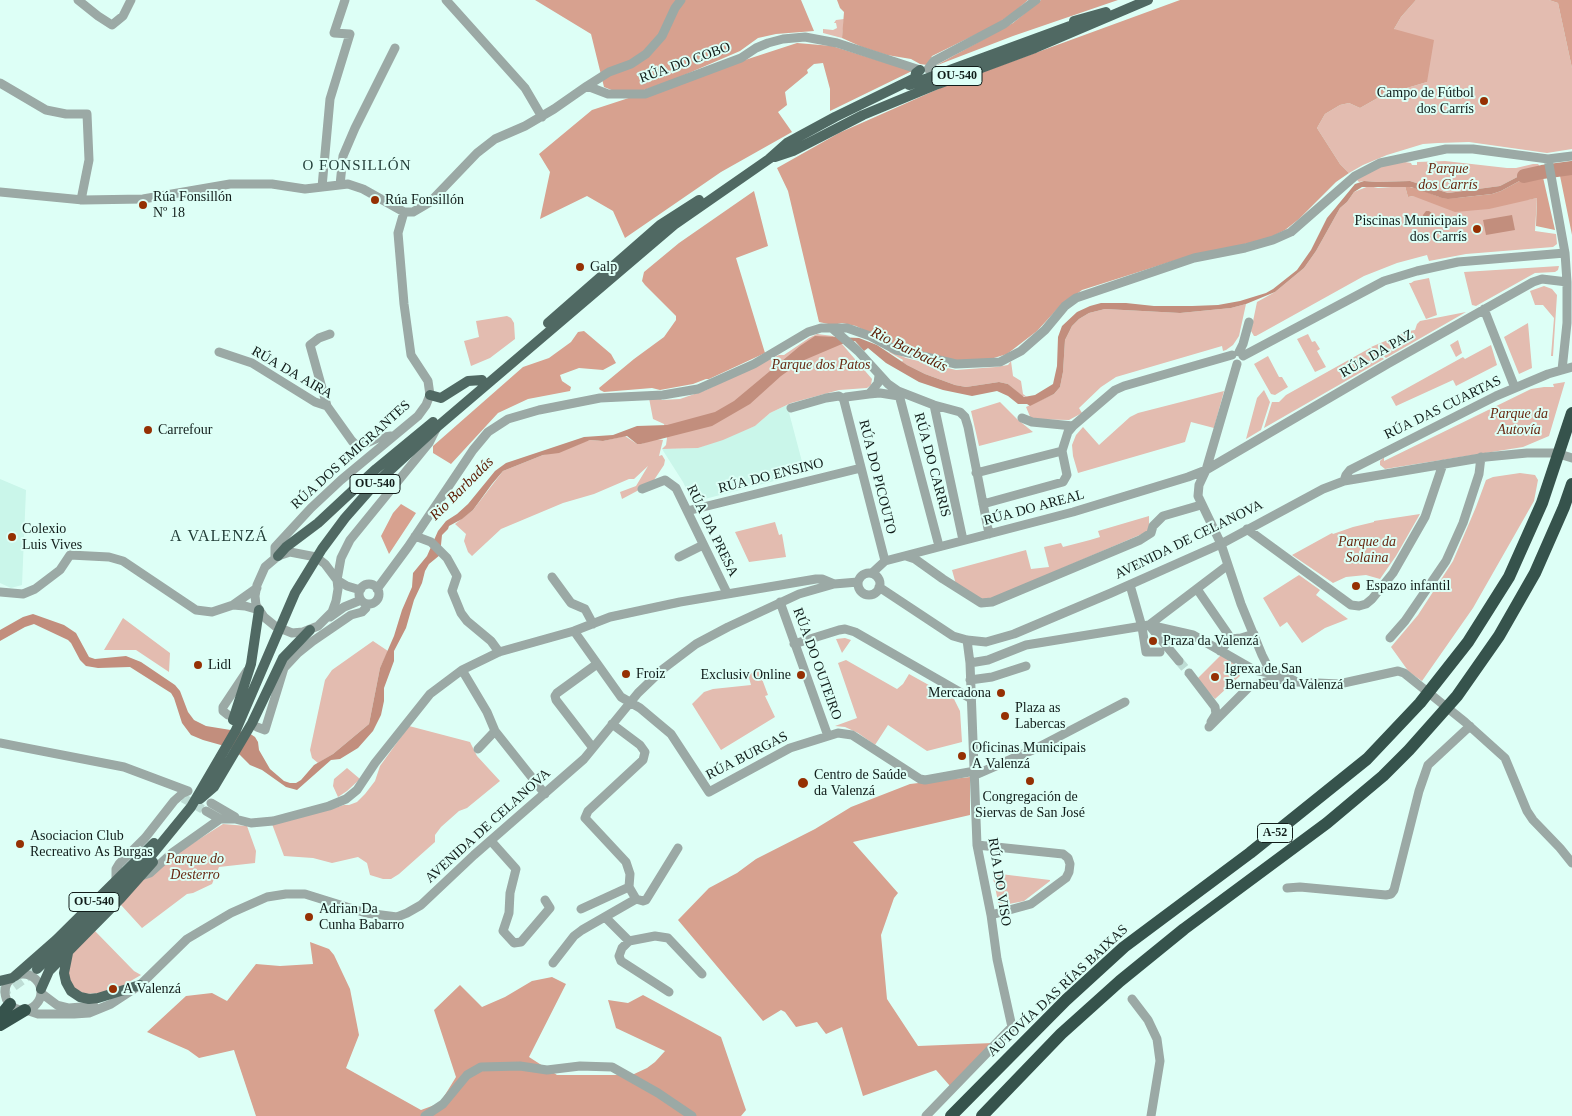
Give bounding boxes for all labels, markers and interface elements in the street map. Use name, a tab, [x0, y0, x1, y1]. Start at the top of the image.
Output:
street label: RÚA DO COBO	[637, 39, 733, 87]
road number: OU-540	[932, 66, 982, 85]
place label: Campo de Fútbol dos Carrís	[1377, 85, 1474, 118]
marker: Campo de Fútbol dos Carrís	[1478, 95, 1490, 107]
district label: O FONSILLÓN	[301, 157, 413, 175]
park label: Parque dos Carrís	[1418, 161, 1478, 193]
place label: Rúa Fonsillón Nº 18	[153, 189, 232, 222]
place label: Rúa Fonsillón	[385, 192, 464, 208]
marker: Rúa Fonsillón	[369, 194, 381, 206]
marker: Rúa Fonsillón Nº 18	[137, 199, 149, 211]
place label: Piscinas Municipais dos Carrís	[1355, 213, 1467, 246]
marker: Piscinas Municipais dos Carrís	[1471, 223, 1483, 235]
place label: Galp	[590, 259, 617, 275]
marker: Galp	[574, 261, 586, 273]
water label: Rio Barbadás	[868, 324, 950, 376]
street label: RÚA DA PAZ	[1337, 326, 1417, 382]
street label: RÚA DA AIRA	[248, 343, 336, 403]
park label: Parque dos Patos	[771, 357, 871, 373]
street label: RÚA DAS CUARTAS	[1382, 372, 1504, 444]
street label: RÚA DOS EMIGRANTES	[288, 397, 414, 513]
park label: Parque da Autovía	[1490, 406, 1548, 438]
street label: RÚA DO CARRIS	[910, 411, 954, 519]
street label: RÚA DO PICOUTO	[855, 418, 899, 536]
place label: Carrefour	[158, 422, 212, 438]
marker: Carrefour	[142, 424, 154, 436]
water label: Rio Barbadás	[426, 453, 498, 525]
street label: RÚA DO ENSINO	[717, 455, 825, 497]
road number: OU-540	[350, 474, 400, 494]
street label: RÚA DA PRESA	[682, 482, 742, 580]
street label: RÚA DO AREAL	[982, 486, 1086, 530]
street label: AVENIDA DE CELANOVA	[1112, 497, 1266, 583]
place label: Colexio Luis Vives	[22, 521, 82, 554]
district label: A VALENZÁ	[169, 527, 269, 547]
marker: Colexio Luis Vives	[6, 531, 18, 543]
park label: Parque da Solaina	[1338, 534, 1396, 566]
place label: Espazo infantil	[1366, 578, 1450, 594]
marker: Espazo infantil	[1350, 580, 1362, 592]
street label: RÚA DO OUTEIRO	[789, 606, 845, 722]
place label: Praza da Valenzá	[1163, 633, 1259, 649]
marker: Praza da Valenzá	[1147, 635, 1159, 647]
place label: Lidl	[208, 657, 231, 673]
marker: Lidl	[192, 659, 204, 671]
place label: Igrexa de San Bernabeu da Valenzá	[1225, 661, 1343, 694]
place label: Froiz	[636, 666, 666, 682]
place label: Exclusiv Online	[700, 667, 791, 683]
marker: Froiz	[620, 668, 632, 680]
marker: Exclusiv Online	[795, 669, 807, 681]
marker: Igrexa de San Bernabeu da Valenzá	[1209, 671, 1221, 683]
place label: Mercadona	[928, 685, 991, 701]
marker: Mercadona	[995, 687, 1007, 699]
place label: Plaza as Labercas	[1015, 700, 1066, 732]
marker: Plaza as Labercas	[999, 710, 1011, 722]
street label: RÚA BURGAS	[703, 728, 791, 784]
place label: Oficinas Municipais A Valenzá	[972, 740, 1086, 772]
marker: Oficinas Municipais A Valenzá	[956, 750, 968, 762]
street label: AVENIDA DE CELANOVA	[422, 765, 554, 887]
place label: Centro de Saúde da Valenzá	[814, 767, 907, 800]
marker: Congregación de Siervas de San José	[1024, 775, 1036, 787]
marker: Centro de Saúde da Valenzá	[796, 776, 810, 790]
place label: Congregación de Siervas de San José	[975, 789, 1085, 822]
road number: A-52	[1258, 824, 1292, 842]
place label: Asociacion Club Recreativo As Burgas	[30, 828, 153, 860]
street label: RÚA DO VISO	[984, 837, 1014, 927]
marker: Asociacion Club Recreativo As Burgas	[14, 838, 26, 850]
park label: Parque do Desterro	[166, 851, 224, 884]
road number: OU-540	[69, 892, 119, 912]
place label: Adrian Da Cunha Babarro	[319, 901, 404, 934]
marker: Adrian Da Cunha Babarro	[303, 911, 315, 923]
street label: AUTOVÍA DAS RÍAS BAIXAS	[984, 921, 1132, 1061]
place label: A Valenzá	[123, 981, 181, 997]
marker: A Valenzá	[107, 983, 119, 995]

